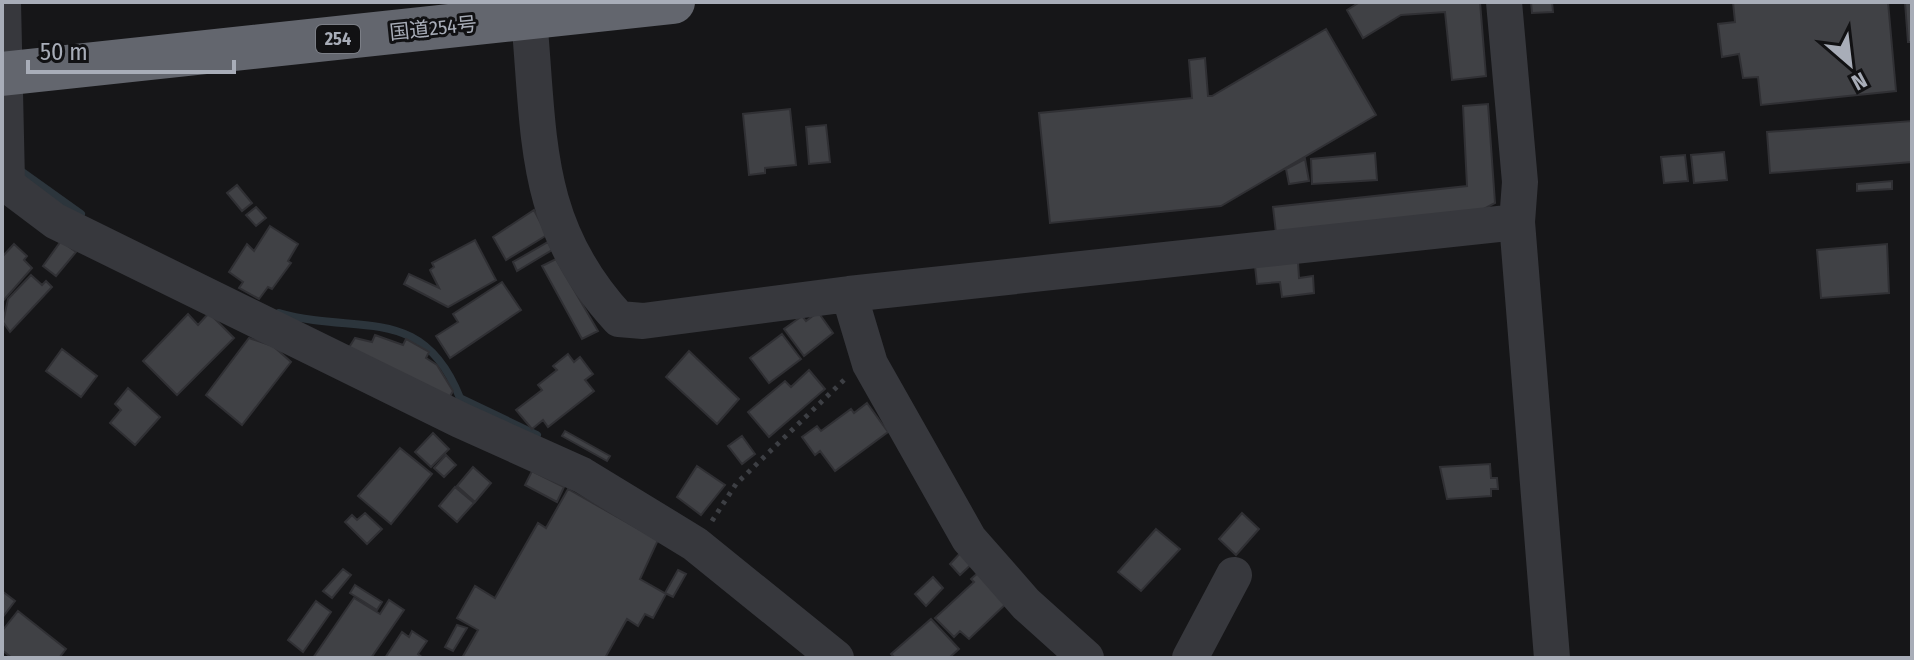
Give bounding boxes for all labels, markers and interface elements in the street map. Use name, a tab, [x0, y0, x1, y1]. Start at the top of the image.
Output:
street label: 国道254号	[388, 11, 478, 45]
scale bar	[28, 24, 234, 74]
north arrow	[1810, 24, 1890, 104]
road number: 254	[316, 25, 360, 53]
text: 50 m	[40, 38, 88, 66]
text: N	[1847, 66, 1871, 96]

